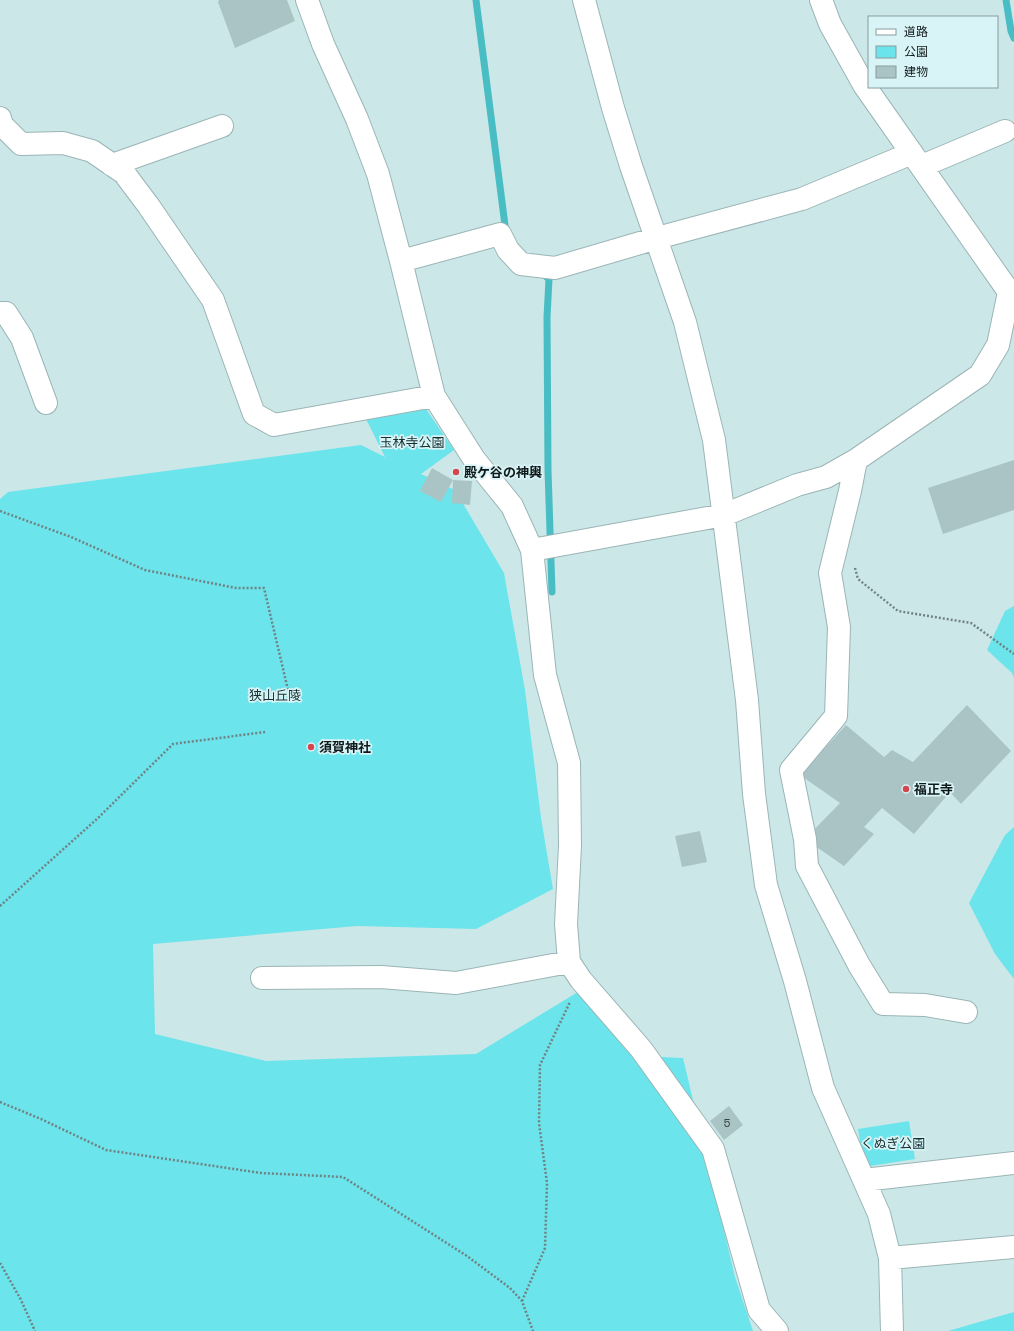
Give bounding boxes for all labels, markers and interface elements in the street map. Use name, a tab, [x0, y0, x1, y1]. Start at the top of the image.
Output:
legend	[868, 16, 998, 88]
text: 道路	[904, 24, 928, 40]
text: 公園	[904, 44, 928, 60]
text: 建物	[904, 64, 928, 80]
park label: 玉林寺公園	[379, 434, 445, 451]
place label: 殿ケ谷の神輿	[464, 464, 542, 481]
marker: 殿ケ谷の神輿	[451, 467, 461, 477]
park label: 狭山丘陵	[249, 687, 301, 704]
place label: 須賀神社	[319, 739, 371, 756]
marker: 須賀神社	[306, 742, 316, 752]
place label: 福正寺	[914, 781, 953, 798]
marker: 福正寺	[901, 784, 911, 794]
house number: 5	[724, 1116, 731, 1130]
park label: くぬぎ公園	[861, 1135, 925, 1152]

